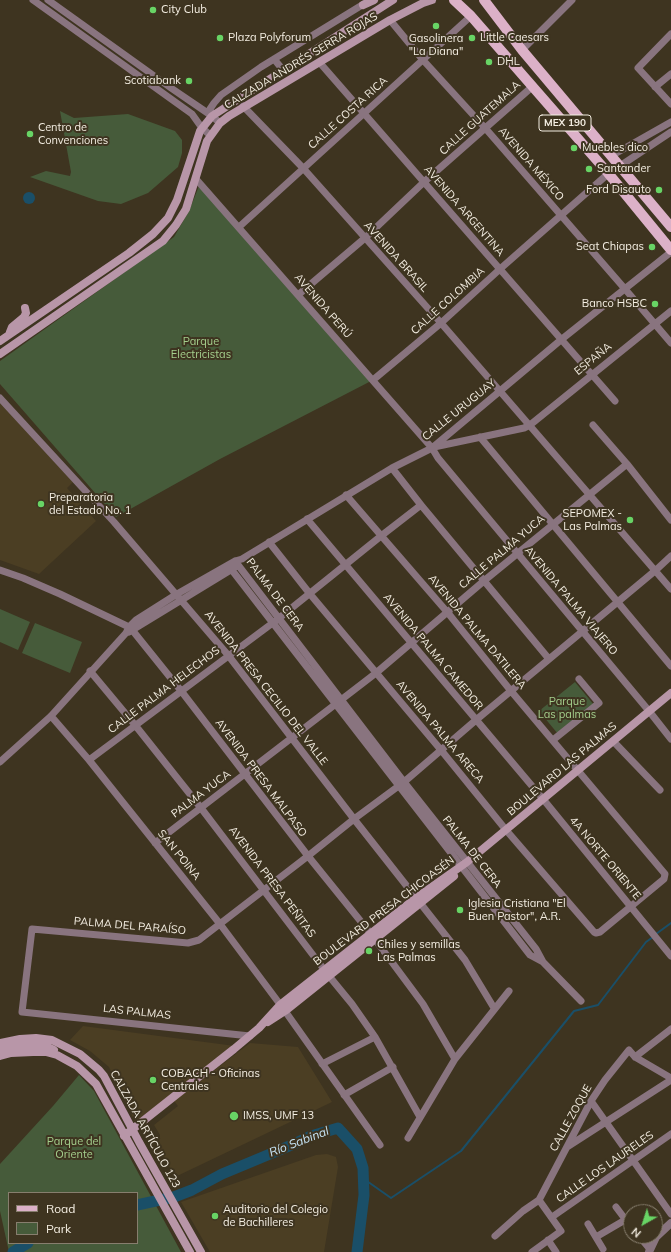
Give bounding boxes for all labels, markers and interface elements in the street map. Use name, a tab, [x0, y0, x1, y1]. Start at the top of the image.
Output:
place label: City Club	[161, 3, 207, 17]
marker: City Club	[148, 5, 158, 15]
street label: CALZADA ANDRÉS SERRA ROJAS	[222, 10, 380, 112]
marker: Gasolinera "La Diana"	[431, 21, 441, 31]
place label: Plaza Polyforum	[228, 31, 311, 45]
place label: Little Caesars	[480, 31, 549, 45]
place label: Gasolinera "La Diana"	[409, 32, 463, 58]
marker: Plaza Polyforum	[215, 33, 225, 43]
marker: Little Caesars	[467, 33, 477, 43]
place label: DHL	[497, 55, 520, 69]
marker: DHL	[484, 57, 494, 67]
place label: Scotiabank	[124, 74, 181, 88]
street label: CALLE COSTA RICA	[306, 74, 390, 152]
marker: Scotiabank	[184, 76, 194, 86]
street label: CALLE GUATEMALA	[437, 78, 523, 158]
road number: MEX 190	[539, 115, 591, 131]
place label: Centro de Convenciones	[38, 121, 108, 147]
street label: AVENIDA MÉXICO	[495, 124, 567, 204]
marker: Centro de Convenciones	[25, 129, 35, 139]
place label: Muebles dico	[582, 141, 648, 155]
marker: Muebles dico	[569, 143, 579, 153]
place label: Santander	[597, 162, 650, 176]
street label: AVENIDA ARGENTINA	[421, 163, 507, 259]
marker: Santander	[584, 164, 594, 174]
place label: Ford Disauto	[586, 183, 651, 197]
marker: Ford Disauto	[654, 185, 664, 195]
street label: AVENIDA BRASIL	[361, 219, 431, 295]
place label: Seat Chiapas	[576, 240, 644, 254]
marker: Seat Chiapas	[647, 242, 657, 252]
street label: CALLE COLOMBIA	[408, 264, 488, 338]
street label: AVENIDA PERÚ	[291, 271, 355, 341]
place label: Banco HSBC	[582, 297, 647, 311]
marker: Banco HSBC	[650, 299, 660, 309]
park label: Parque Electricistas	[171, 335, 231, 361]
street label: ESPAÑA	[572, 340, 614, 378]
street label: CALLE URUGUAY	[420, 376, 498, 444]
place label: Preparatoria del Estado No. 1	[49, 491, 131, 517]
marker: Preparatoria del Estado No. 1	[36, 499, 46, 509]
place label: SEPOMEX - Las Palmas	[563, 507, 622, 533]
street label: CALLE PALMA YUCA	[457, 512, 547, 592]
marker: SEPOMEX - Las Palmas	[625, 515, 635, 525]
street label: AVENIDA PALMA VIAJERO	[522, 544, 620, 658]
street label: PALMA DE CERA	[243, 556, 307, 634]
street label: AVENIDA PALMA DATILERA	[425, 572, 529, 692]
street label: AVENIDA PALMA CAMEDOR	[380, 591, 486, 713]
street label: AVENIDA PRESA CECILIO DEL VALLE	[202, 608, 330, 768]
street label: CALLE PALMA HELECHOS	[106, 644, 222, 736]
street label: AVENIDA PALMA ARECA	[393, 678, 487, 786]
park label: Parque Las palmas	[538, 695, 596, 721]
street label: AVENIDA PRESA MALPASO	[212, 717, 310, 839]
street label: BOULEVARD LAS PALMAS	[505, 719, 619, 819]
street label: PALMA YUCA	[169, 767, 233, 821]
street label: PALMA DE CERA	[440, 813, 504, 891]
street label: 4A NORTE ORIENTE	[566, 814, 644, 902]
street label: AVENIDA PRESA PEÑITAS	[226, 824, 318, 940]
street label: SAN POINA	[155, 827, 203, 883]
street label: BOULEVARD PRESA CHICOASÉN	[311, 854, 457, 968]
place label: Iglesia Cristiana "El Buen Pastor", A.R.	[468, 897, 566, 923]
marker: Iglesia Cristiana "El Buen Pastor", A.R.	[455, 905, 465, 915]
street label: PALMA DEL PARAÍSO	[73, 915, 187, 937]
place label: Chiles y semillas Las Palmas	[377, 938, 460, 964]
marker: Chiles y semillas Las Palmas	[364, 946, 374, 956]
street label: LAS PALMAS	[102, 1002, 172, 1022]
place label: COBACH - Oficinas Centrales	[161, 1067, 260, 1093]
street label: CALZADA ARTÍCULO 123	[107, 1068, 183, 1190]
marker: COBACH - Oficinas Centrales	[148, 1075, 158, 1085]
street label: CALLE ZOQUE	[547, 1082, 595, 1154]
place label: IMSS, UMF 13	[243, 1109, 314, 1123]
marker: IMSS, UMF 13	[228, 1110, 240, 1122]
water label: Río Sabinal	[267, 1124, 331, 1160]
street label: CALLE LOS LAURELES	[554, 1128, 656, 1206]
park label: Parque del Oriente	[47, 1135, 101, 1161]
legend	[8, 1192, 138, 1244]
text: Road	[46, 1201, 75, 1216]
place label: Auditorio del Colegio de Bachilleres	[223, 1203, 328, 1229]
north arrow	[623, 1204, 663, 1244]
marker: Auditorio del Colegio de Bachilleres	[210, 1211, 220, 1221]
text: Park	[46, 1221, 71, 1236]
text: N	[628, 1224, 644, 1241]

